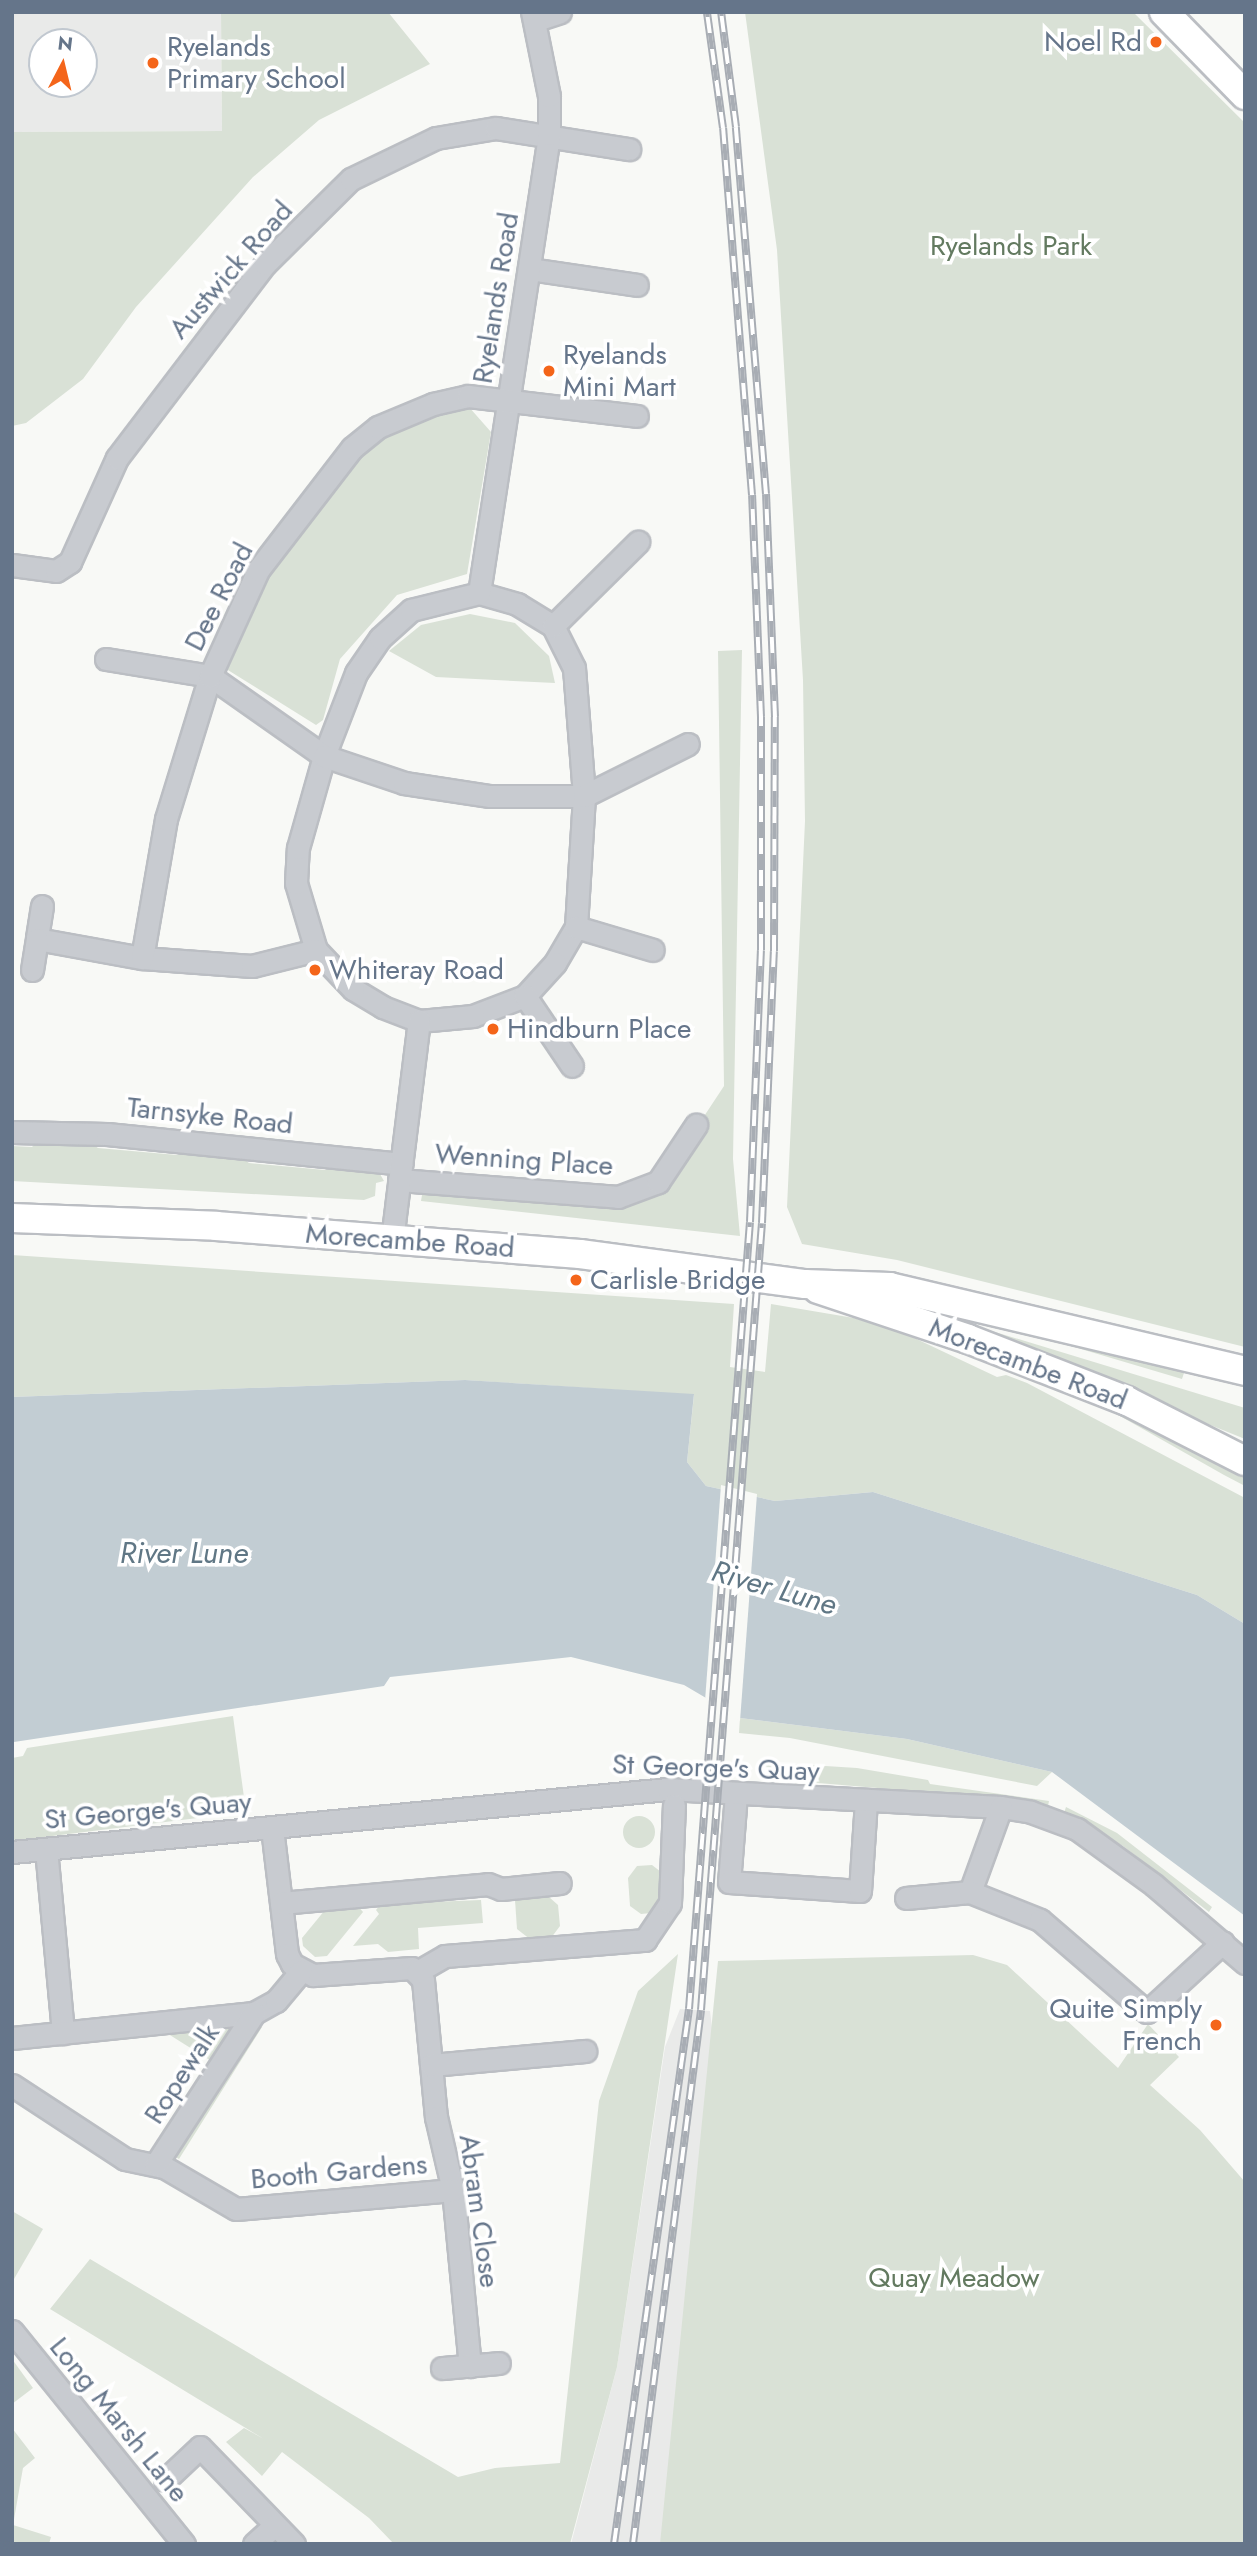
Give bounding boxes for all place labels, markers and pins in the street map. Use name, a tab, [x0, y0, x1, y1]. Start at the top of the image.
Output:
place label: Noel Rd	[1044, 25, 1142, 59]
place label: Ryelands Primary School	[167, 30, 346, 96]
marker: Noel Rd	[1148, 34, 1164, 50]
marker: Ryelands Primary School	[145, 55, 161, 71]
place label: Ryelands Mini Mart	[563, 338, 676, 404]
marker: Ryelands Mini Mart	[541, 363, 557, 379]
place label: Whiteray Road	[329, 953, 504, 987]
marker: Whiteray Road	[307, 962, 323, 978]
place label: Hindburn Place	[507, 1012, 691, 1046]
marker: Hindburn Place	[485, 1021, 501, 1037]
place label: Carlisle Bridge	[590, 1263, 765, 1297]
marker: Carlisle Bridge	[568, 1272, 584, 1288]
place label: Quite Simply French	[1049, 1992, 1202, 2058]
marker: Quite Simply French	[1208, 2017, 1224, 2033]

